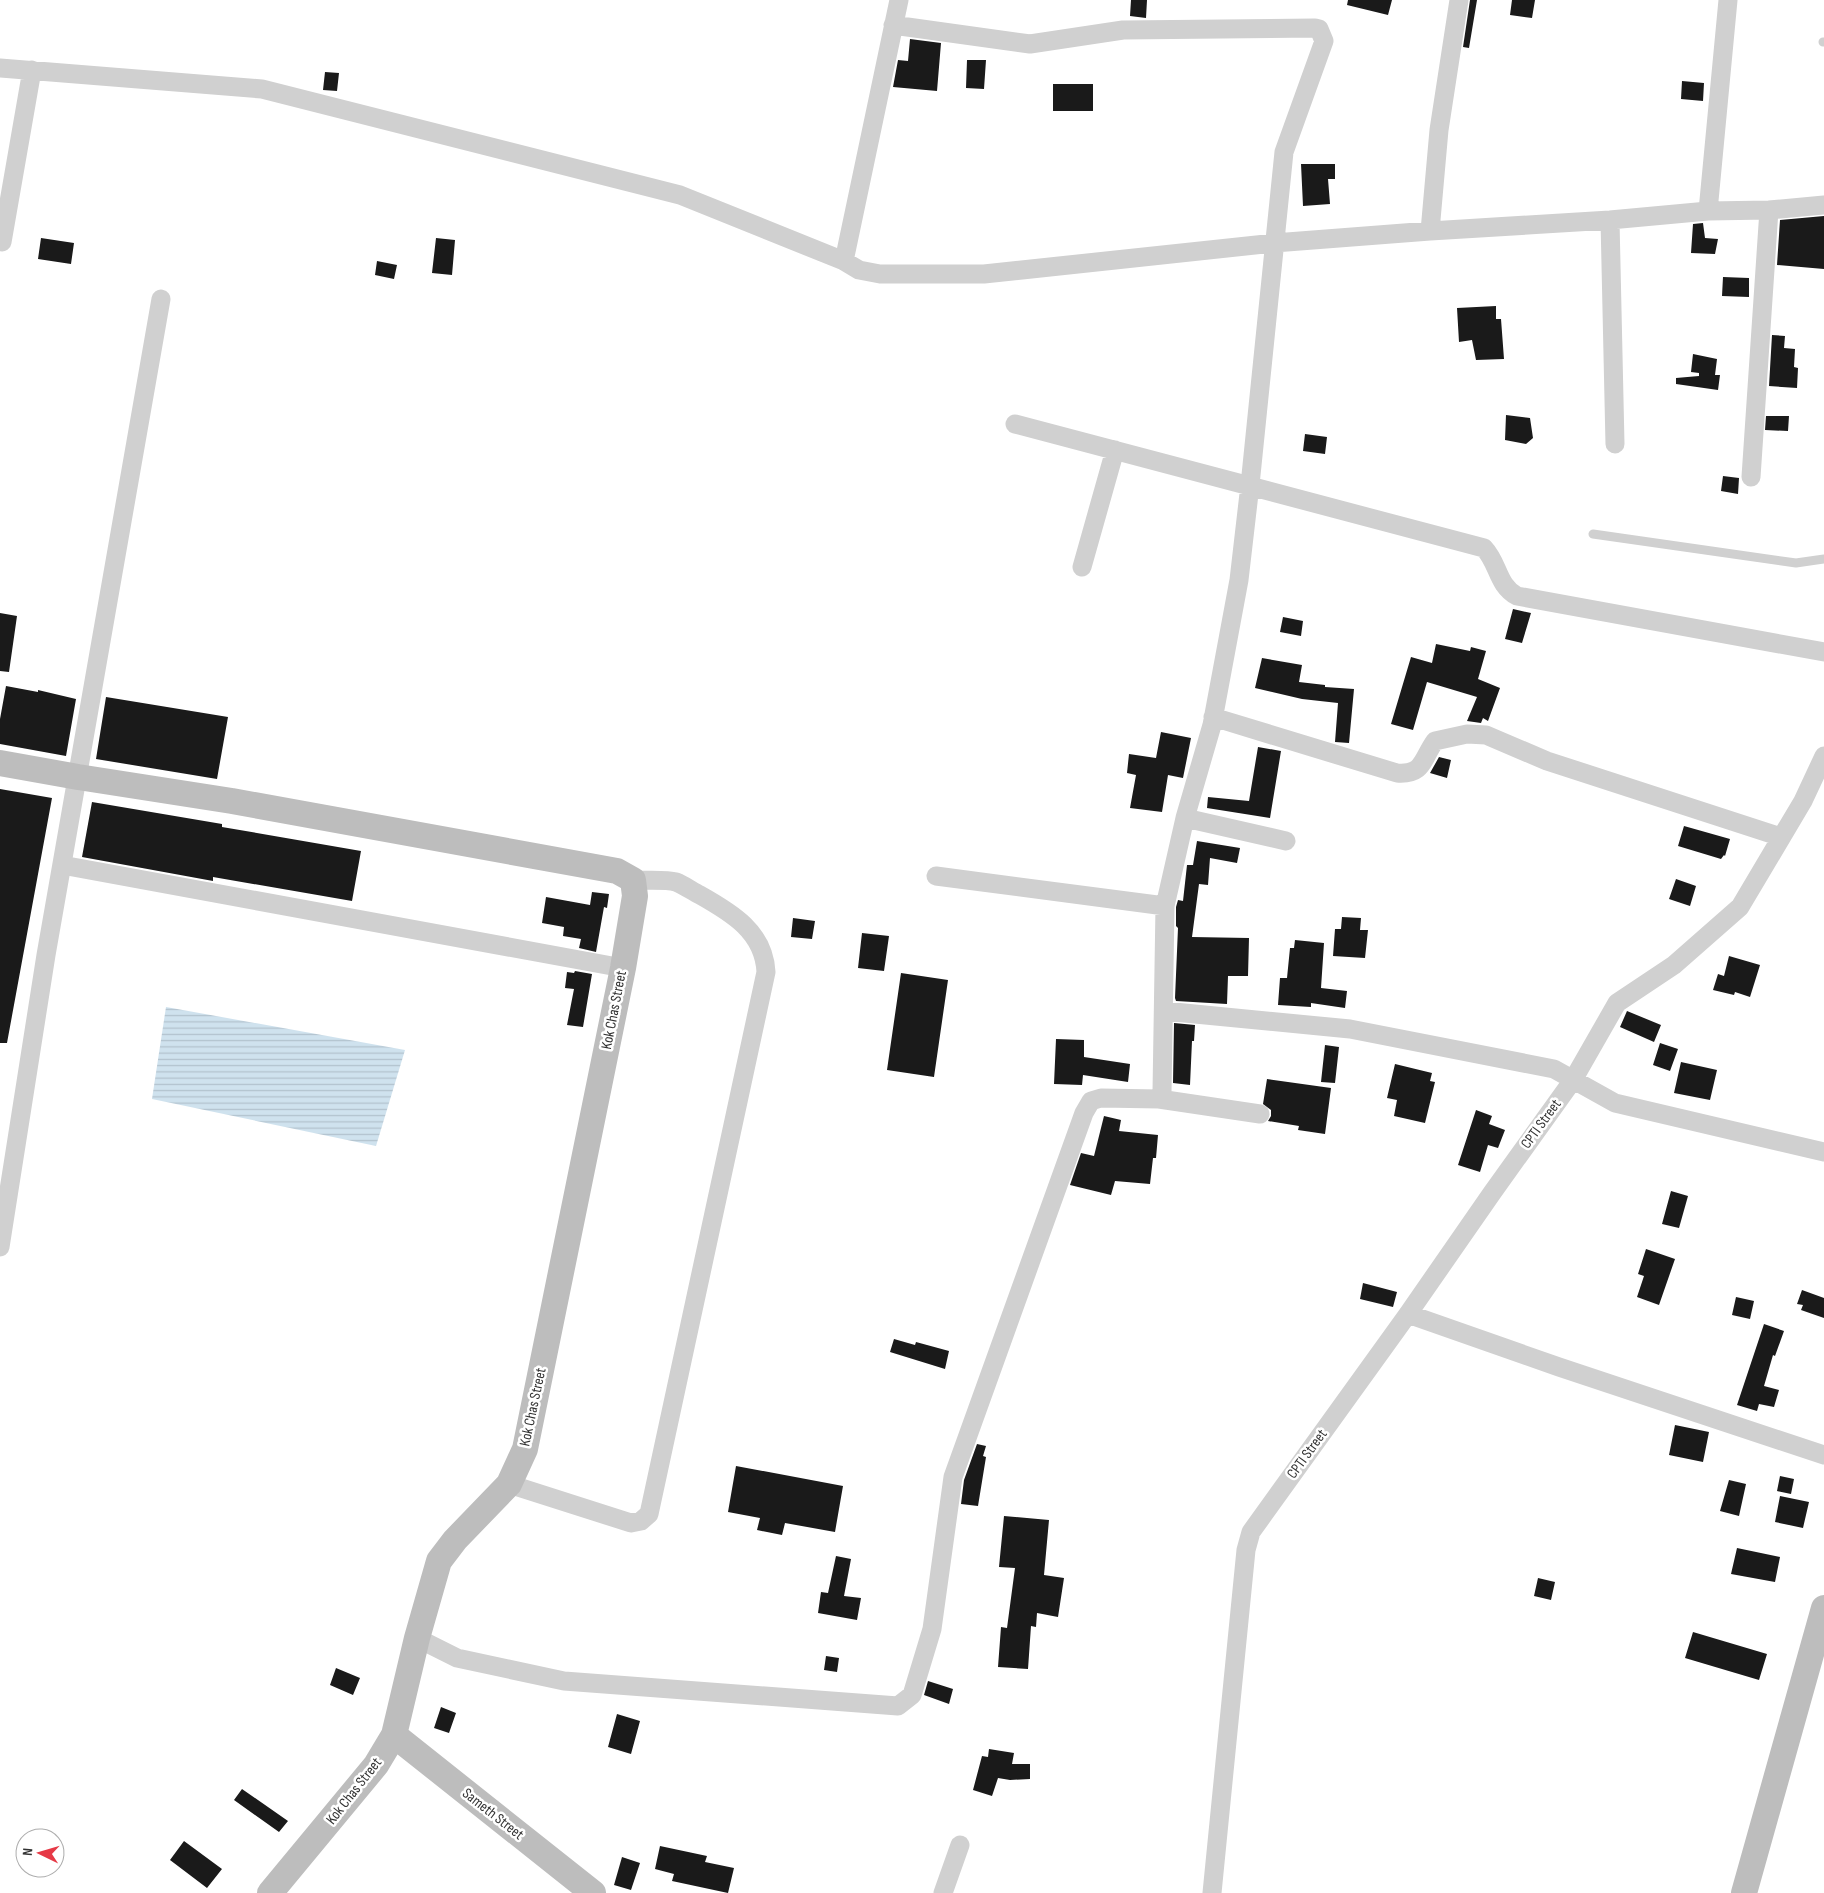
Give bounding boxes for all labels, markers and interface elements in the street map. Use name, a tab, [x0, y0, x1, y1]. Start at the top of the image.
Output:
street label: Kok Chas Street	[597, 969, 631, 1051]
street label: CPTI Street	[1517, 1095, 1566, 1153]
street label: Kok Chas Street	[515, 1366, 551, 1448]
street label: CPTI Street	[1283, 1425, 1332, 1483]
street label: Kok Chas Street	[322, 1753, 386, 1828]
street label: Sameth Street	[458, 1784, 528, 1844]
north arrow	[15, 1828, 65, 1878]
text: N	[19, 1847, 36, 1856]

